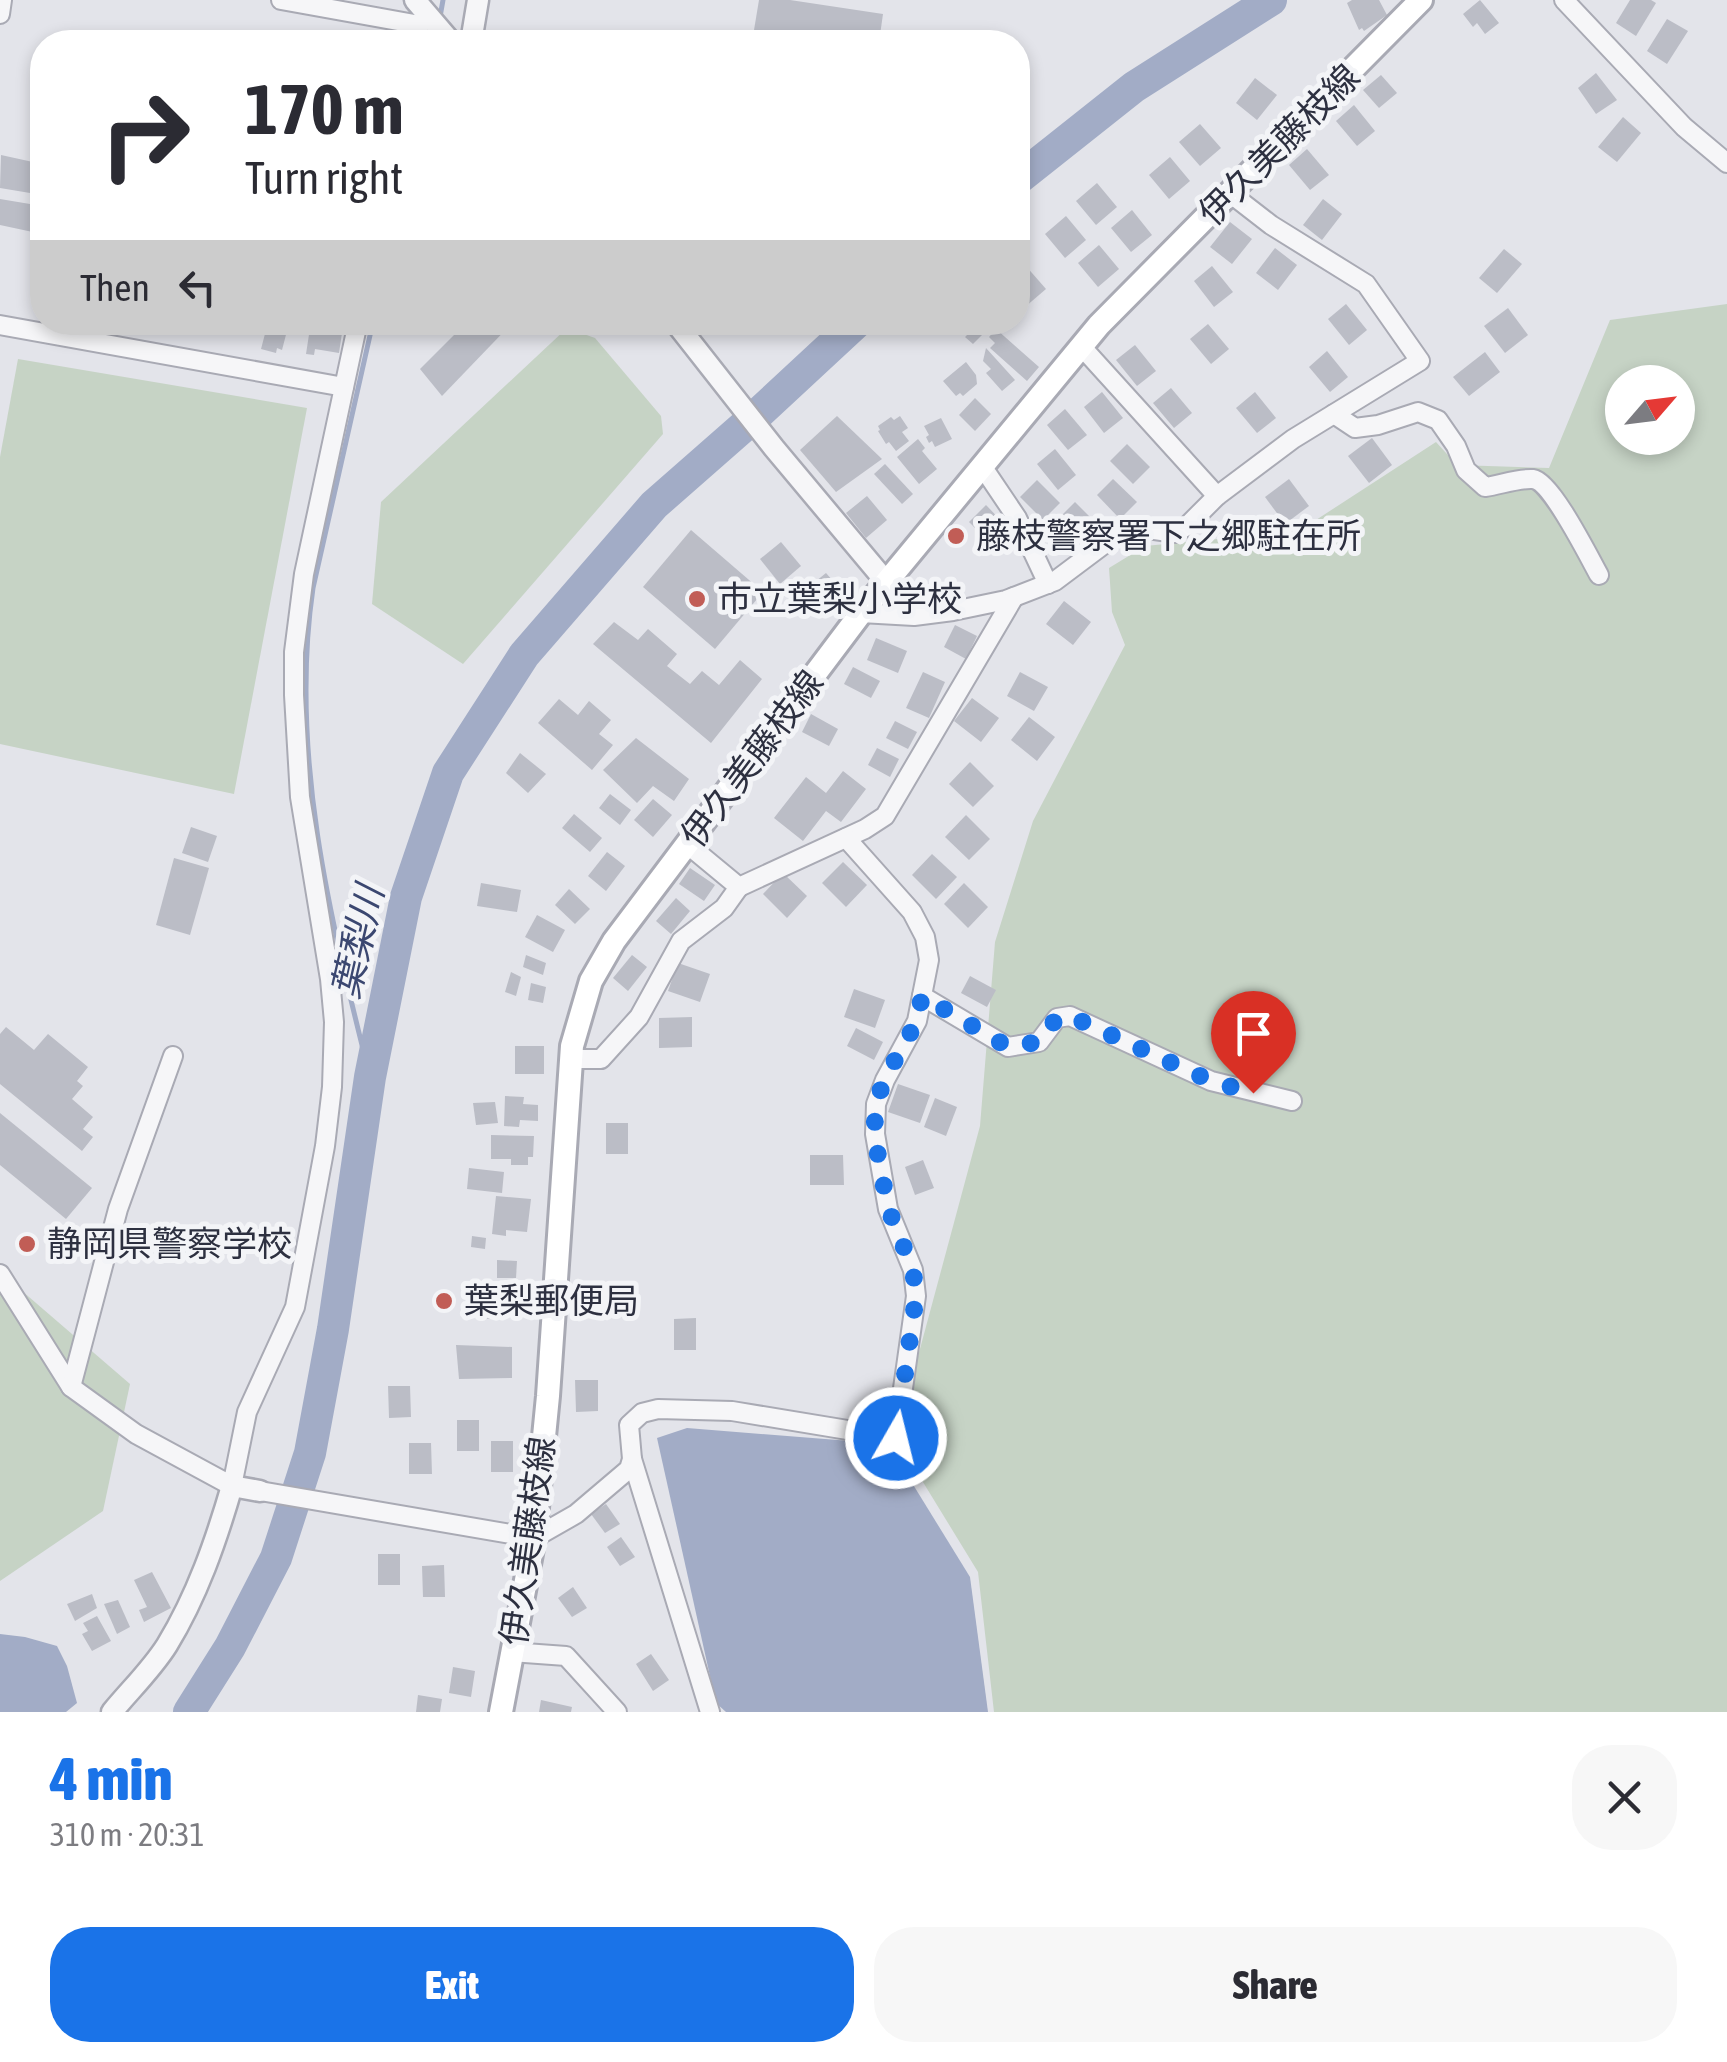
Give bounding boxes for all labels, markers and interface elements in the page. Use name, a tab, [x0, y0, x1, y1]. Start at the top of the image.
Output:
street label: 伊久美藤枝線	[1190, 56, 1367, 233]
text: 170 m	[245, 69, 404, 149]
icon: right	[80, 70, 210, 200]
text: Turn right	[245, 152, 403, 204]
icon: left	[170, 260, 225, 315]
text: Then	[80, 266, 150, 309]
north arrow	[1605, 365, 1695, 455]
map controls	[1605, 365, 1695, 455]
place label: 藤枝警察署下之郷駐在所	[976, 515, 1361, 555]
marker: 藤枝警察署下之郷駐在所	[945, 525, 967, 547]
place label: 市立葉梨小学校	[717, 578, 962, 618]
marker: 市立葉梨小学校	[686, 588, 708, 610]
street label: 伊久美藤枝線	[672, 662, 830, 854]
water label: 葉梨川	[324, 878, 392, 1002]
pin	[1211, 991, 1296, 1094]
icon: arrive	[1226, 1006, 1281, 1061]
place label: 静岡県警察学校	[47, 1223, 292, 1263]
marker: 静岡県警察学校	[16, 1233, 38, 1255]
place label: 葉梨郵便局	[464, 1280, 639, 1320]
marker: 葉梨郵便局	[433, 1290, 455, 1312]
position arrow	[844, 1386, 948, 1490]
street label: 伊久美藤枝線	[493, 1434, 561, 1648]
text: 4 min	[50, 1744, 173, 1813]
button: close	[1572, 1745, 1677, 1850]
text: 310 m · 20:31	[50, 1816, 205, 1853]
button: Exit	[50, 1927, 854, 2042]
button: Share	[874, 1927, 1677, 2042]

